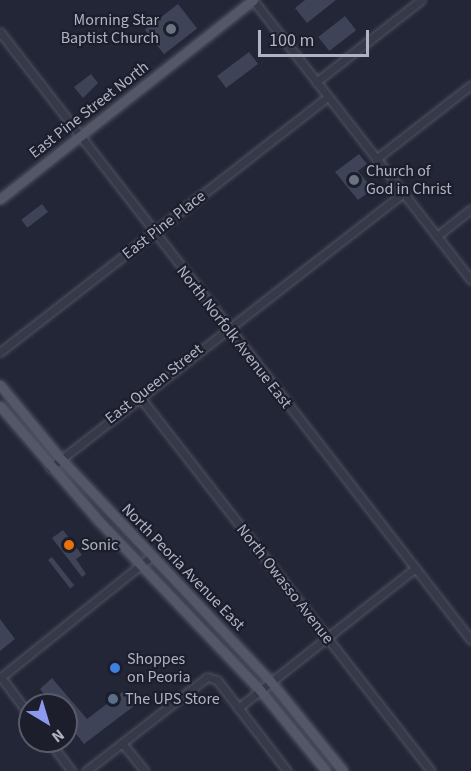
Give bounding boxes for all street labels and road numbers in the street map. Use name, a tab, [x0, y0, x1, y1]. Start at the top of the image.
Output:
street label: East Pine Street North	[25, 57, 153, 163]
street label: East Pine Place	[119, 187, 209, 263]
street label: North Norfolk Avenue East	[172, 262, 296, 412]
street label: East Queen Street	[101, 340, 207, 428]
street label: North Peoria Avenue East	[117, 500, 249, 634]
street label: North Owasso Avenue	[232, 520, 338, 648]

